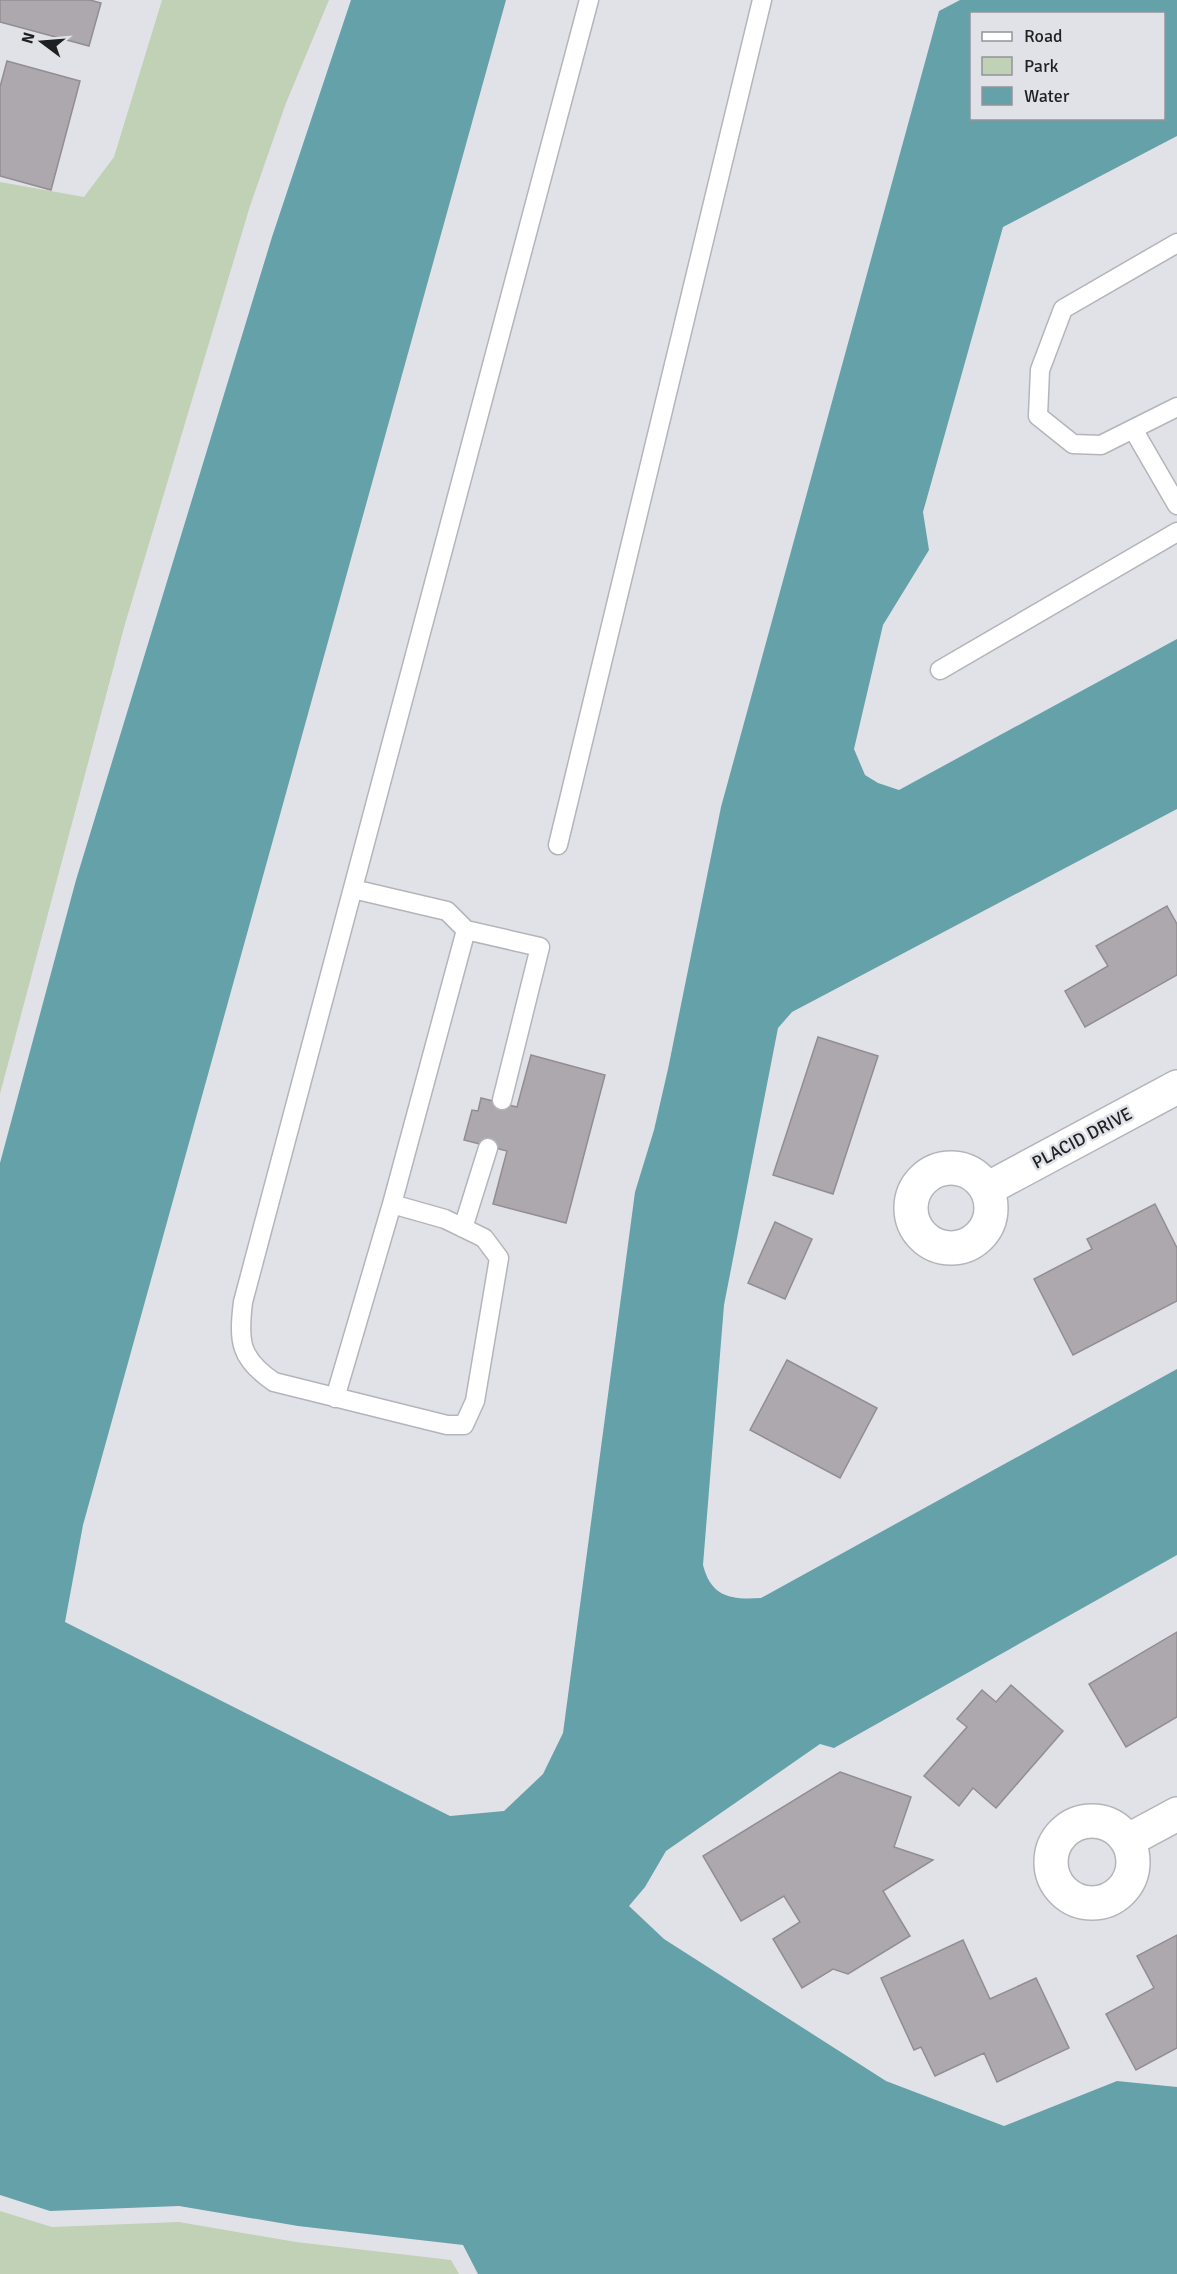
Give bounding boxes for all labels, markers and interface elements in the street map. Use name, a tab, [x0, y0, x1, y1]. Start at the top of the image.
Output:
north arrow	[12, 12, 72, 72]
legend	[970, 12, 1165, 120]
text: Road	[1024, 25, 1063, 47]
text: N	[17, 30, 40, 46]
text: Park	[1024, 55, 1059, 77]
text: Water	[1024, 85, 1070, 107]
street label: PLACID DRIVE	[1028, 1102, 1136, 1174]

